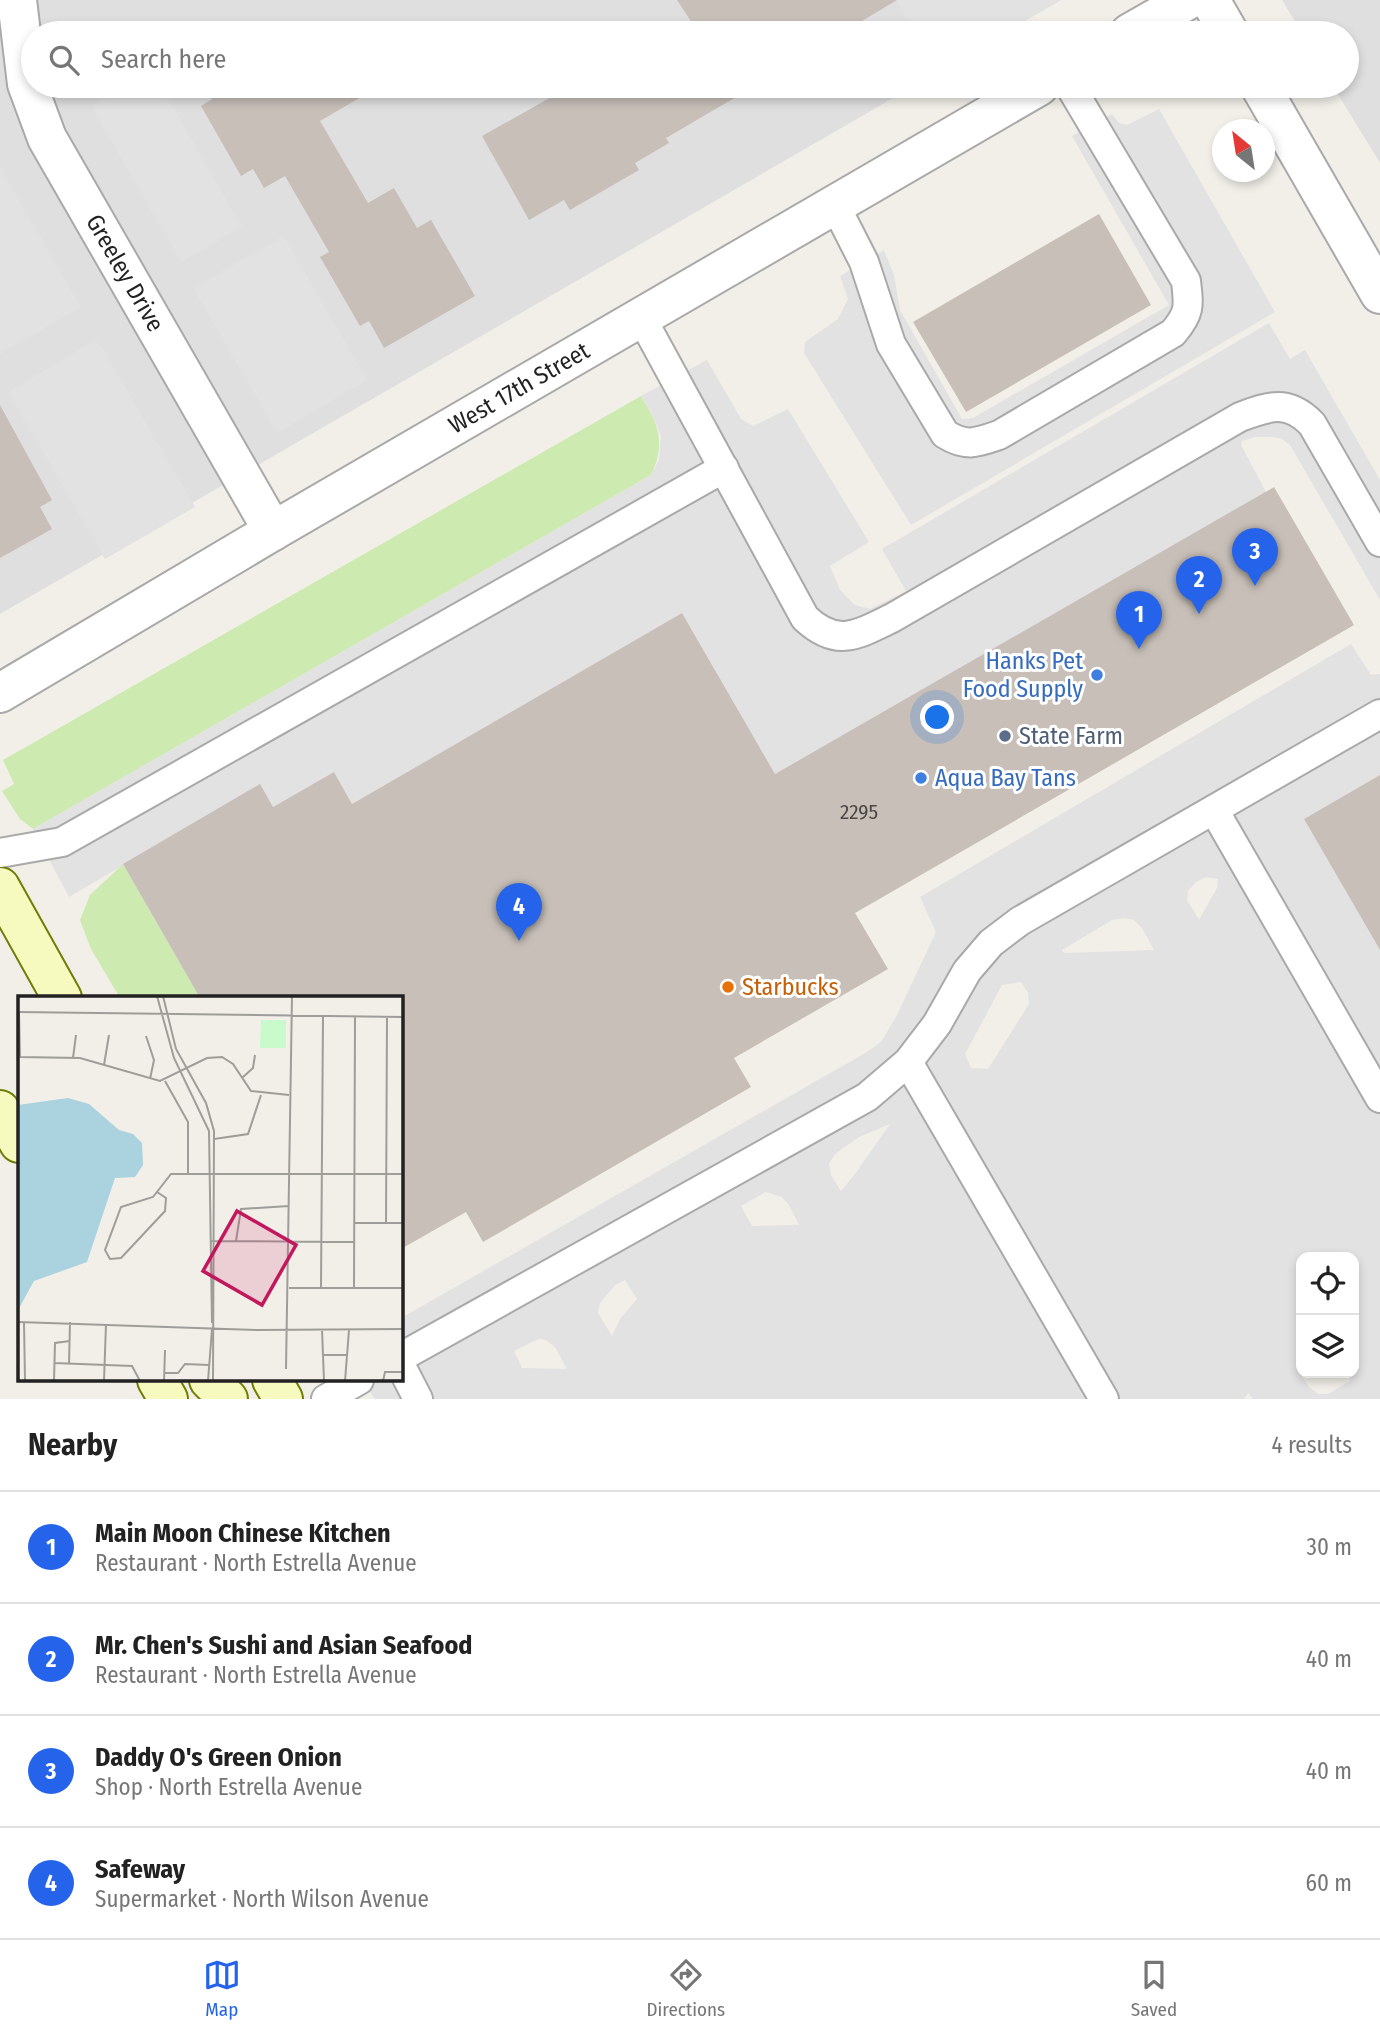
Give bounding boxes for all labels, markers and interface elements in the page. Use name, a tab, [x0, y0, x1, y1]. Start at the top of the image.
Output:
search box	[21, 21, 1359, 98]
icon: search	[45, 41, 83, 79]
text: Search here	[101, 44, 226, 75]
north arrow	[1212, 119, 1275, 182]
street label: Greeley Drive	[80, 210, 170, 336]
street label: West 17th Street	[444, 336, 594, 440]
pin: 3	[1232, 528, 1278, 586]
pin: 2	[1176, 556, 1222, 614]
pin: 1	[1116, 591, 1162, 649]
place label: Hanks Pet Food Supply	[963, 647, 1083, 703]
marker: Hanks Pet Food Supply	[1089, 667, 1105, 683]
your location	[920, 700, 954, 734]
place label: State Farm	[1019, 722, 1123, 750]
marker: State Farm	[997, 728, 1013, 744]
place label: Aqua Bay Tans	[935, 764, 1076, 792]
marker: Aqua Bay Tans	[913, 770, 929, 786]
house number: 2295	[840, 799, 878, 825]
pin: 4	[496, 883, 542, 941]
place label: Starbucks	[742, 973, 839, 1001]
marker: Starbucks	[720, 979, 736, 995]
inset map	[18, 996, 402, 1381]
map controls	[1296, 1252, 1359, 1378]
button: locate	[1296, 1252, 1359, 1315]
button: layers	[1296, 1315, 1359, 1378]
text: Nearby	[28, 1427, 117, 1463]
text: 4 results	[1271, 1431, 1352, 1459]
text: Main Moon Chinese Kitchen	[95, 1518, 391, 1549]
text: 1	[46, 1533, 56, 1561]
text: 30 m	[1307, 1533, 1352, 1561]
text: Restaurant · North Estrella Avenue	[95, 1549, 417, 1577]
text: Mr. Chen's Sushi and Asian Seafood	[95, 1630, 473, 1661]
text: 2	[46, 1645, 56, 1673]
text: 40 m	[1306, 1645, 1352, 1673]
text: Restaurant · North Estrella Avenue	[95, 1661, 417, 1689]
text: Daddy O's Green Onion	[95, 1742, 342, 1773]
text: 3	[46, 1757, 56, 1785]
text: 40 m	[1306, 1757, 1352, 1785]
text: Shop · North Estrella Avenue	[95, 1773, 362, 1801]
text: Safeway	[95, 1854, 185, 1885]
text: 4	[45, 1869, 57, 1897]
text: 60 m	[1306, 1869, 1352, 1897]
text: Supermarket · North Wilson Avenue	[95, 1885, 429, 1913]
tab: Map	[203, 1956, 241, 2021]
tab: Directions	[647, 1956, 725, 2021]
tab: Saved	[1131, 1956, 1177, 2021]

